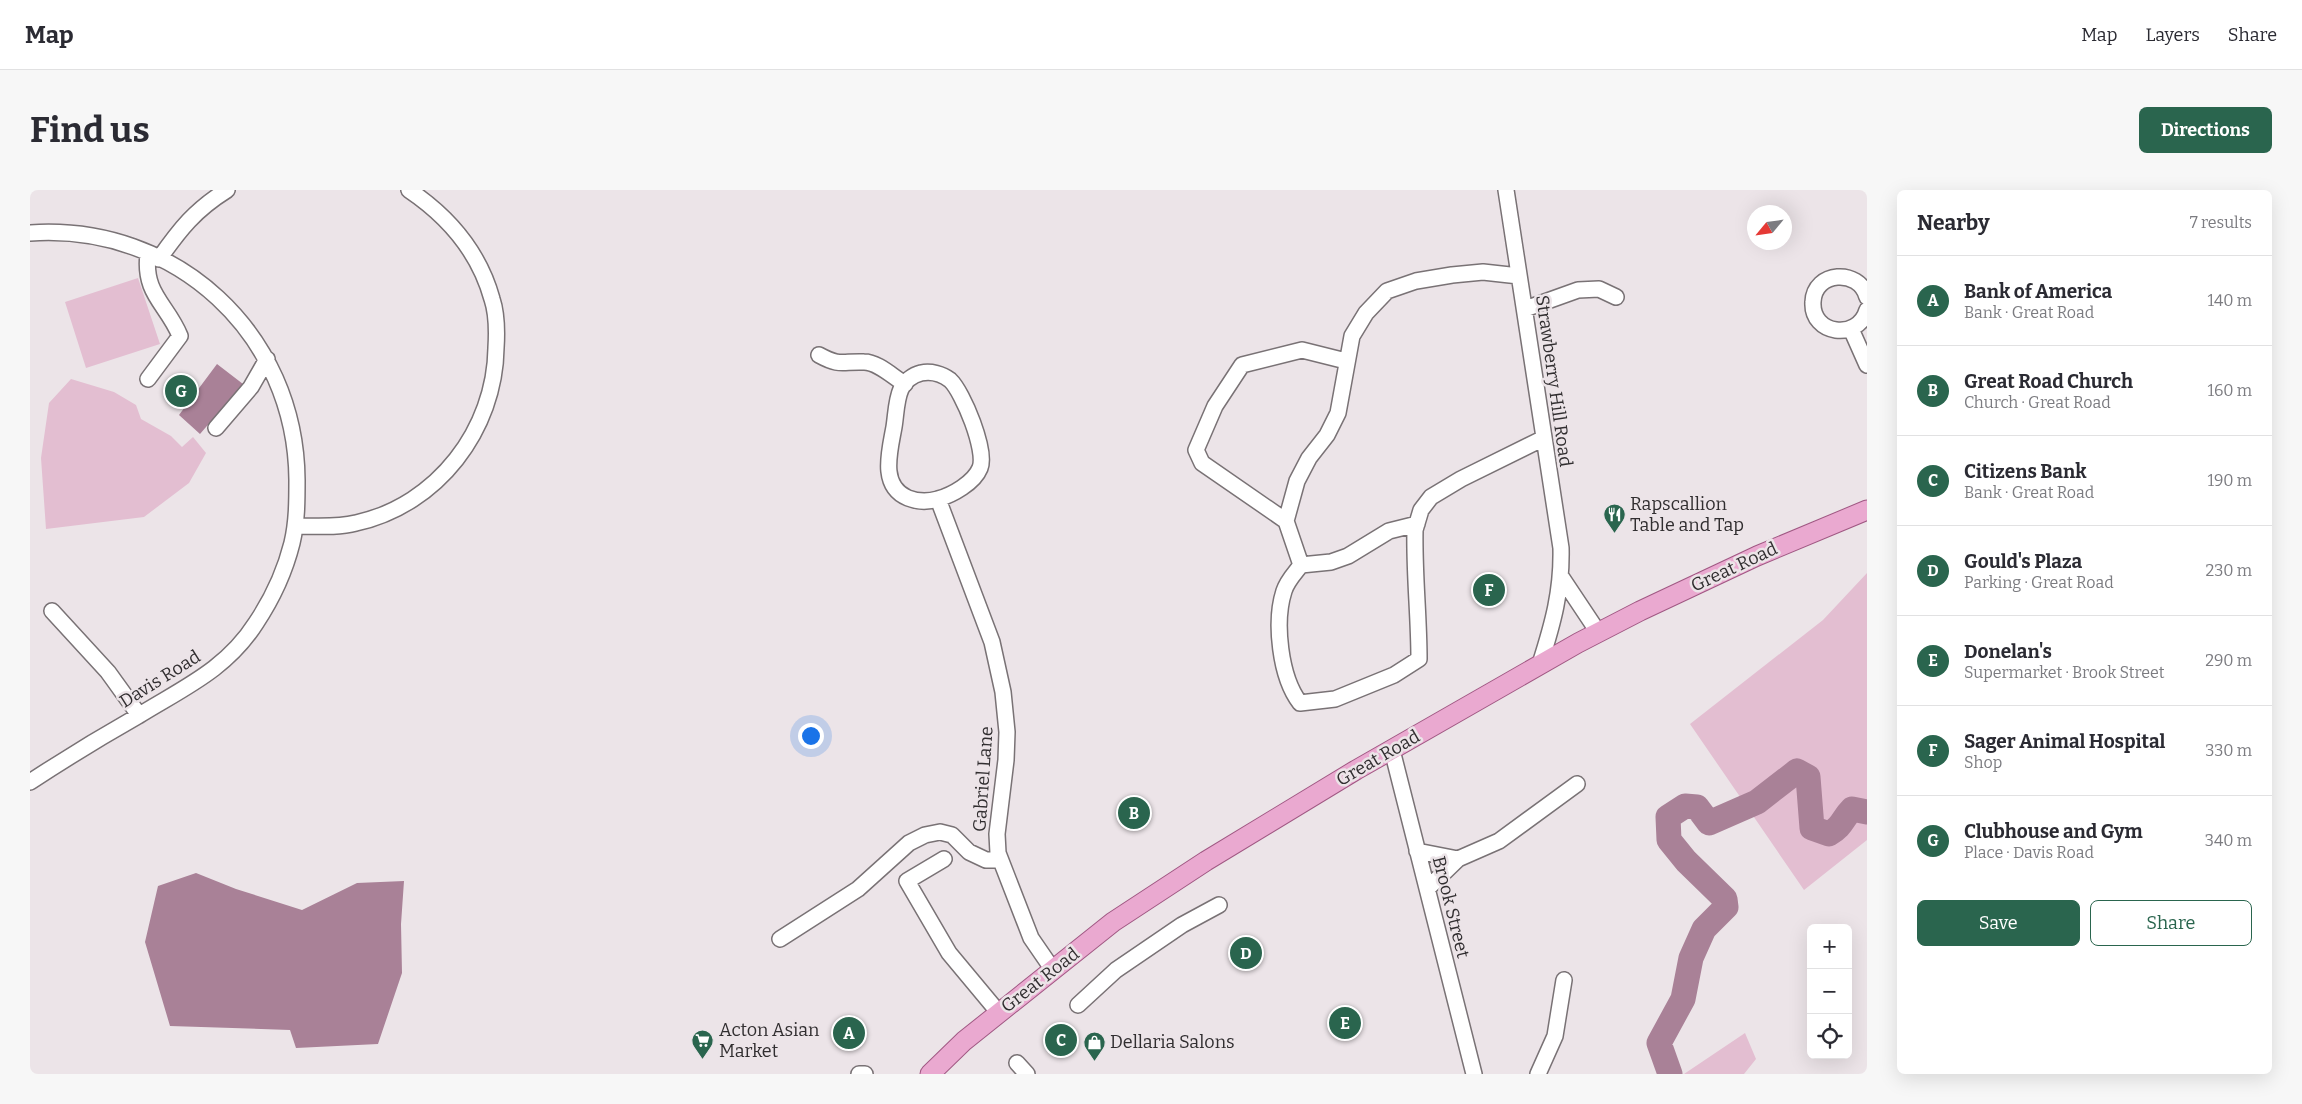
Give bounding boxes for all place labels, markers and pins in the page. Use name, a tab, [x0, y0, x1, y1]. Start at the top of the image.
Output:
pin: G	[165, 372, 197, 410]
place label: Rapscallion Table and Tap	[1630, 493, 1744, 536]
restaurant icon: Rapscallion Table and Tap	[1602, 502, 1626, 533]
pin: F	[1473, 571, 1505, 609]
pin: B	[1118, 794, 1150, 832]
pin: D	[1230, 934, 1262, 972]
pin: E	[1329, 1004, 1361, 1042]
pin: A	[833, 1014, 865, 1052]
place label: Acton Asian Market	[719, 1019, 820, 1062]
pin: C	[1045, 1021, 1077, 1059]
supermarket icon: Acton Asian Market	[691, 1028, 715, 1059]
shop icon: Dellaria Salons	[1082, 1030, 1106, 1061]
place label: Dellaria Salons	[1110, 1031, 1235, 1053]

